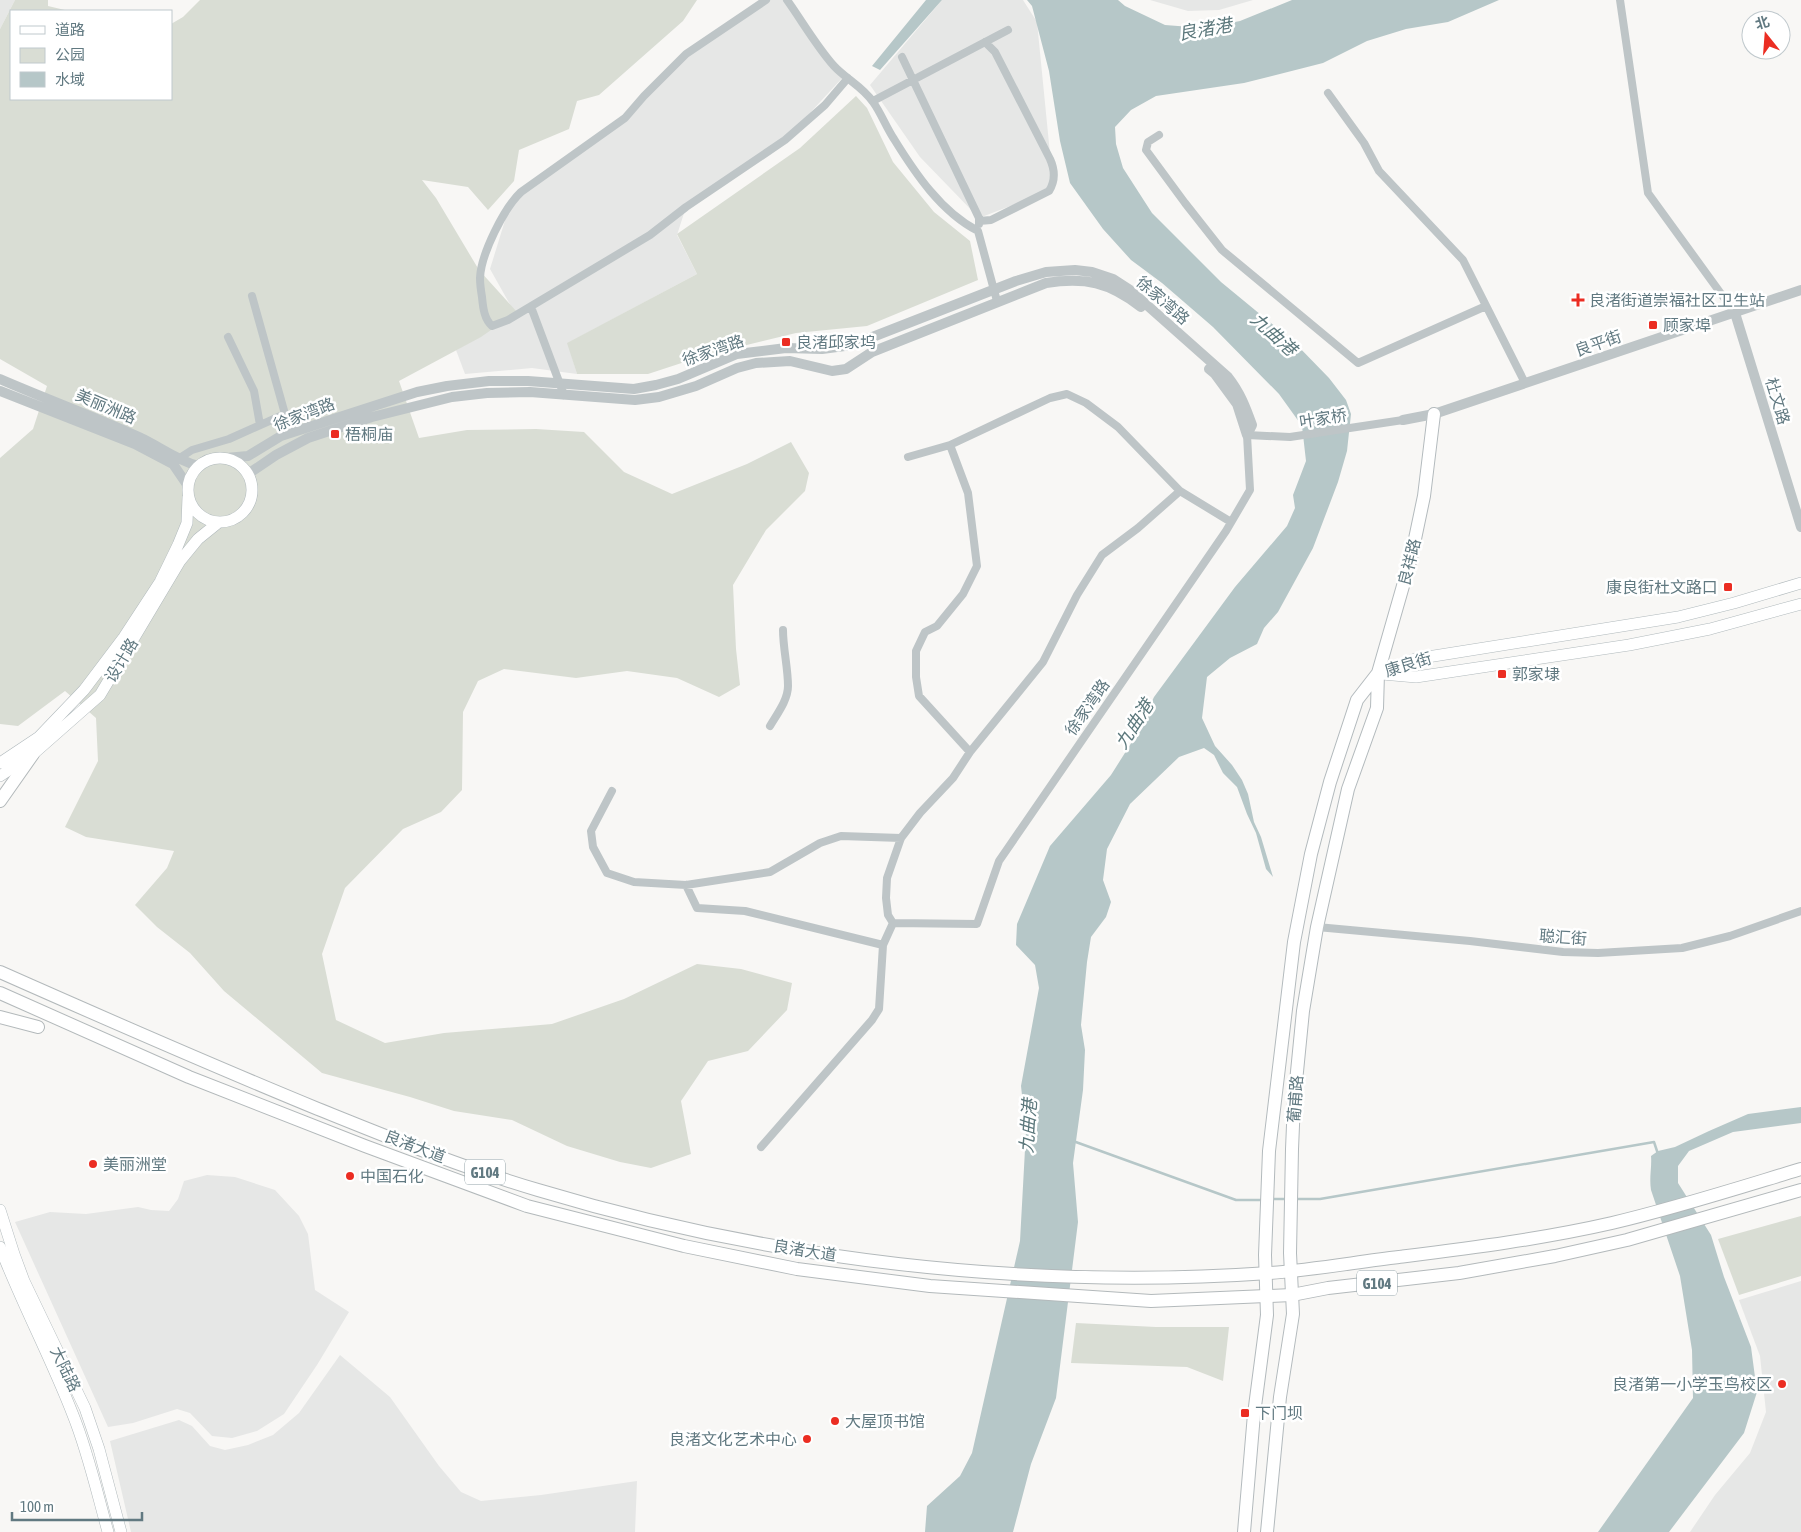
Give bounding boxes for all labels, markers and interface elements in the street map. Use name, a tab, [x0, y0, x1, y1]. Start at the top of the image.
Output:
legend	[10, 10, 172, 100]
north arrow	[1741, 10, 1791, 60]
water label: 良渚港	[1177, 13, 1236, 44]
text: 北	[1753, 13, 1771, 32]
text: 道路	[55, 21, 85, 38]
text: 公园	[55, 46, 85, 63]
text: 水域	[55, 71, 85, 88]
street label: 徐家湾路	[1133, 272, 1193, 328]
place label: 良渚街道崇福社区卫生站	[1589, 291, 1765, 309]
marker: 良渚街道崇福社区卫生站	[1571, 293, 1585, 307]
water label: 九曲港	[1247, 308, 1303, 362]
place label: 顾家埠	[1663, 316, 1711, 334]
marker: 顾家埠	[1647, 319, 1659, 331]
street label: 良平街	[1572, 327, 1624, 359]
street label: 徐家湾路	[680, 331, 746, 369]
place label: 良渚邱家坞	[796, 333, 876, 351]
marker: 良渚邱家坞	[780, 336, 792, 348]
street label: 杜文路	[1762, 375, 1794, 427]
street label: 美丽洲路	[73, 385, 139, 427]
street label: 徐家湾路	[271, 394, 337, 434]
street label: 叶家桥	[1298, 405, 1348, 431]
place label: 梧桐庙	[345, 425, 393, 443]
marker: 梧桐庙	[329, 428, 341, 440]
street label: 良祥路	[1394, 537, 1424, 587]
place label: 康良街杜文路口	[1606, 578, 1718, 596]
marker: 康良街杜文路口	[1722, 581, 1734, 593]
street label: 设计路	[101, 635, 141, 685]
street label: 康良街	[1382, 648, 1434, 680]
place label: 郭家埭	[1512, 665, 1560, 683]
marker: 郭家埭	[1496, 668, 1508, 680]
street label: 徐家湾路	[1061, 676, 1113, 738]
water label: 九曲港	[1110, 693, 1159, 752]
street label: 聪汇街	[1538, 926, 1588, 948]
street label: 葡甫路	[1284, 1074, 1306, 1124]
water label: 九曲港	[1016, 1095, 1041, 1154]
street label: 良渚大道	[382, 1126, 448, 1166]
place label: 美丽洲堂	[103, 1155, 167, 1173]
marker: 美丽洲堂	[87, 1158, 99, 1170]
road number: G104	[465, 1160, 505, 1184]
place label: 中国石化	[360, 1167, 424, 1185]
marker: 中国石化	[344, 1170, 356, 1182]
street label: 良渚大道	[772, 1236, 838, 1264]
road number: G104	[1357, 1270, 1397, 1296]
street label: 大陆路	[47, 1343, 85, 1395]
place label: 良渚第一小学玉鸟校区	[1612, 1375, 1772, 1393]
marker: 良渚第一小学玉鸟校区	[1776, 1378, 1788, 1390]
place label: 下门坝	[1255, 1404, 1303, 1422]
marker: 下门坝	[1239, 1407, 1251, 1419]
place label: 大屋顶书馆	[845, 1412, 925, 1430]
marker: 大屋顶书馆	[829, 1415, 841, 1427]
place label: 良渚文化艺术中心	[669, 1430, 797, 1448]
marker: 良渚文化艺术中心	[801, 1433, 813, 1445]
scale bar	[12, 1490, 142, 1522]
text: 100 m	[20, 1498, 54, 1515]

